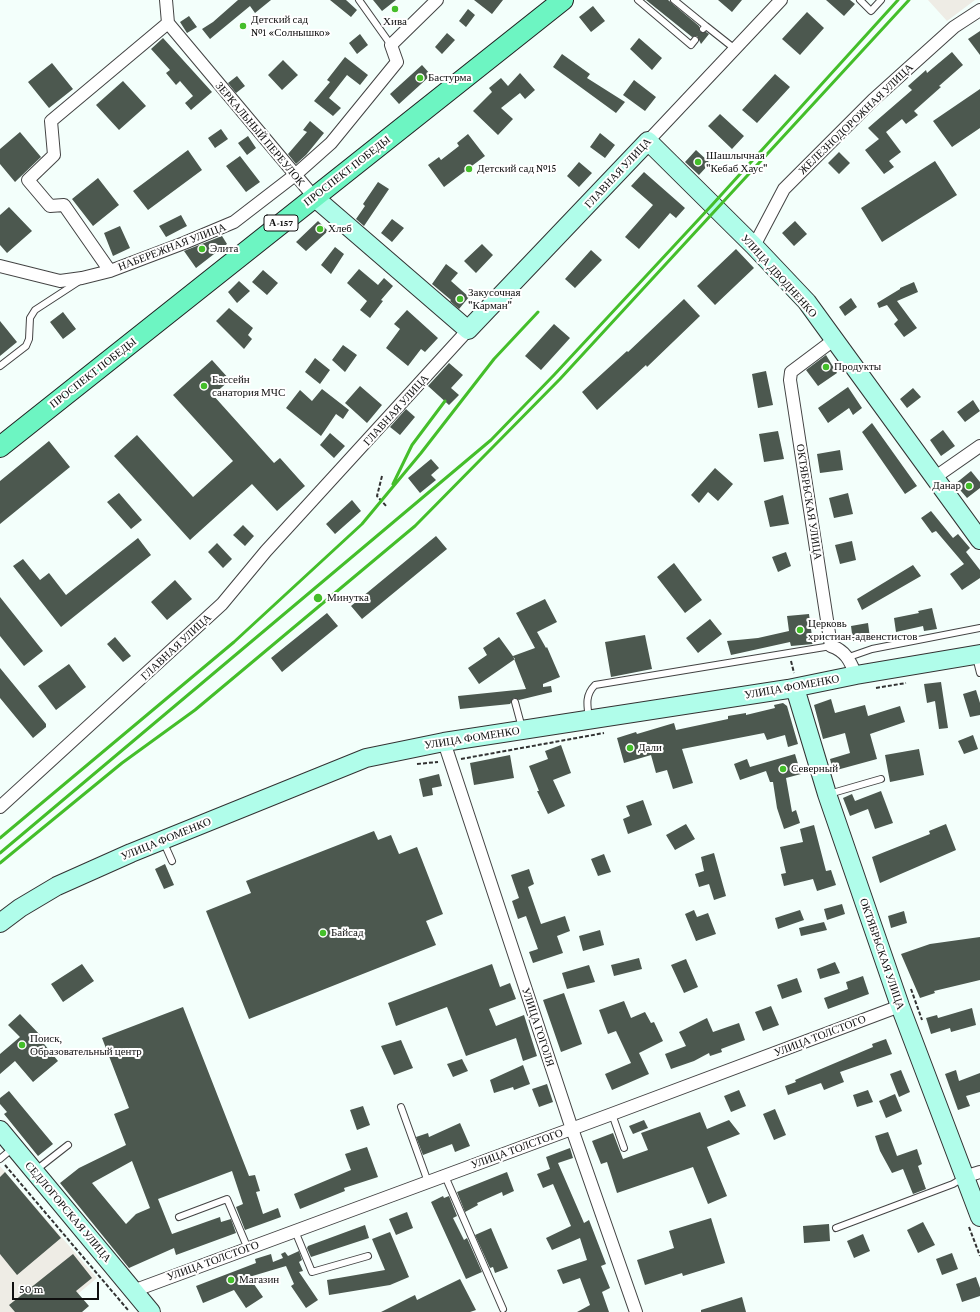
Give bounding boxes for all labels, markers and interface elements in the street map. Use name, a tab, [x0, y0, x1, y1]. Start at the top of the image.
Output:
marker: Хива	[390, 4, 400, 14]
place label: Детский сад №1 «Солнышко»	[251, 13, 330, 39]
place label: Хива	[383, 15, 407, 29]
marker: Детский сад №1 «Солнышко»	[238, 21, 248, 31]
street label: ЖЕЛЕЗНОДОРОЖНАЯ УЛИЦА	[796, 61, 916, 177]
place label: Бастурма	[428, 71, 471, 85]
marker: Бастурма	[415, 73, 425, 83]
street label: ЗЕРКАЛЬНЫЙ ПЕРЕУЛОК	[213, 79, 307, 189]
street label: ПРОСПЕКТ ПОБЕДЫ	[301, 133, 393, 209]
street label: ГЛАВНАЯ УЛИЦА	[582, 135, 654, 211]
place label: Шашлычная "Кебаб Хаус"	[706, 149, 768, 175]
marker: Шашлычная "Кебаб Хаус"	[693, 157, 703, 167]
place label: Детский сад №15	[477, 162, 556, 176]
marker: Детский сад №15	[464, 164, 474, 174]
road number: А-157	[264, 215, 298, 231]
street label: НАБЕРЕЖНАЯ УЛИЦА	[116, 220, 228, 274]
place label: Хлеб	[328, 222, 352, 236]
marker: Хлеб	[315, 224, 325, 234]
street label: УЛИЦА ДВОДНЕНКО	[738, 232, 820, 320]
place label: Элита	[210, 242, 238, 256]
marker: Элита	[197, 244, 207, 254]
place label: Закусочная "Карман"	[468, 286, 521, 312]
marker: Закусочная "Карман"	[455, 294, 465, 304]
street label: ПРОСПЕКТ ПОБЕДЫ	[47, 335, 139, 411]
place label: Продукты	[834, 360, 881, 374]
marker: Продукты	[821, 362, 831, 372]
street label: ГЛАВНАЯ УЛИЦА	[361, 372, 431, 448]
place label: Бассейн санатория МЧС	[212, 373, 285, 399]
marker: Бассейн санатория МЧС	[199, 381, 209, 391]
street label: ОКТЯБРЬСКАЯ УЛИЦА	[793, 443, 825, 561]
place label: Данар	[932, 479, 961, 493]
marker: Данар	[964, 481, 974, 491]
place label: Минутка	[327, 591, 369, 605]
marker: Минутка	[312, 592, 324, 604]
street label: ГЛАВНАЯ УЛИЦА	[138, 611, 214, 683]
place label: Церковь христиан-адвенстистов	[808, 617, 917, 643]
marker: Церковь христиан-адвенстистов	[795, 625, 805, 635]
street label: УЛИЦА ФОМЕНКО	[744, 672, 840, 702]
street label: УЛИЦА ФОМЕНКО	[423, 724, 521, 752]
place label: Дали	[638, 741, 662, 755]
marker: Дали	[625, 743, 635, 753]
place label: Северный	[791, 762, 838, 776]
marker: Северный	[778, 764, 788, 774]
street label: УЛИЦА ФОМЕНКО	[119, 815, 213, 863]
street label: ОКТЯБРЬСКАЯ УЛИЦА	[857, 896, 907, 1012]
place label: Байсад	[331, 926, 364, 940]
marker: Байсад	[318, 928, 328, 938]
street label: УЛИЦА ГОГОЛЯ	[519, 986, 557, 1068]
street label: УЛИЦА ТОЛСТОГО	[772, 1012, 868, 1060]
place label: Поиск, Образовательный центр	[30, 1032, 142, 1058]
marker: Поиск, Образовательный центр	[17, 1040, 27, 1050]
street label: УЛИЦА ТОЛСТОГО	[469, 1126, 565, 1172]
street label: СЕДЛОГОРСКАЯ УЛИЦА	[22, 1159, 114, 1265]
street label: УЛИЦА ТОЛСТОГО	[165, 1238, 261, 1284]
place label: Магазин	[239, 1273, 279, 1287]
scale bar	[14, 1274, 101, 1300]
marker: Магазин	[226, 1275, 236, 1285]
text: 50 m	[19, 1282, 43, 1296]

